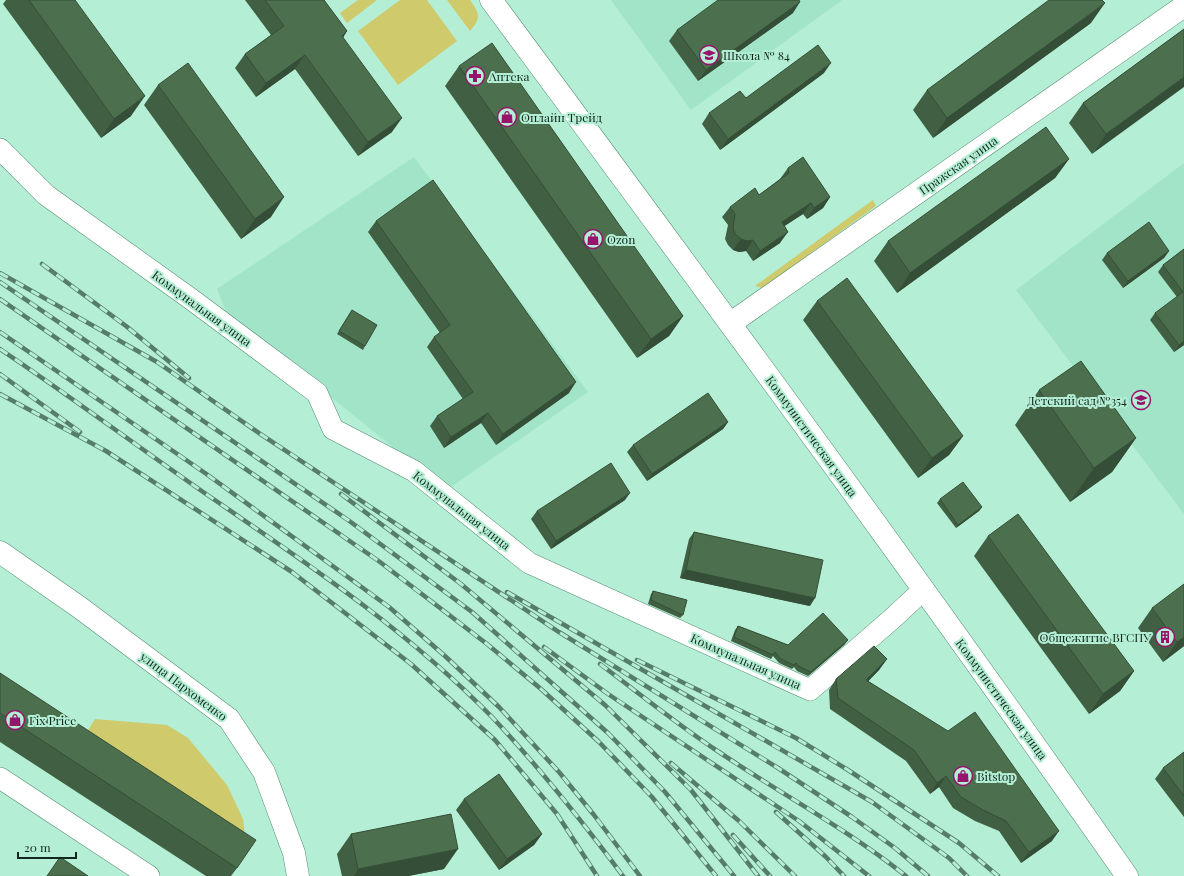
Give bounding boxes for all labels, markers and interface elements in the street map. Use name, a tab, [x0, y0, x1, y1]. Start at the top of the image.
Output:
school or university icon: Школа № 84	[698, 44, 720, 66]
place label: Школа № 84	[723, 47, 790, 63]
pharmacy icon: Аптека	[464, 65, 486, 87]
place label: Аптека	[488, 68, 529, 84]
shop icon: Онлайн Трейд	[496, 106, 518, 128]
place label: Онлайн Трейд	[521, 109, 603, 125]
street label: Пражская улица	[916, 132, 1000, 198]
shop icon: Ozon	[582, 228, 604, 250]
place label: Ozon	[607, 231, 635, 247]
street label: Коммунальная улица	[149, 267, 255, 349]
street label: Коммунистическая улица	[763, 372, 861, 500]
school or university icon: Детский сад №354	[1130, 389, 1152, 411]
place label: Детский сад №354	[1027, 392, 1127, 408]
street label: Коммунальная улица	[410, 467, 514, 553]
building icon: Общежитие ВГСПУ	[1154, 626, 1176, 648]
street label: Коммунальная улица	[688, 629, 804, 693]
place label: Общежитие ВГСПУ	[1040, 629, 1151, 645]
street label: Коммунистическая улица	[953, 635, 1051, 763]
street label: улица Пархоменко	[136, 647, 231, 724]
shop icon: Fix Price	[4, 709, 26, 731]
place label: Fix Price	[29, 712, 76, 728]
shop icon: Bitstop	[952, 765, 974, 787]
place label: Bitstop	[977, 768, 1015, 784]
scale bar	[18, 834, 76, 860]
text: 20 m	[24, 839, 51, 855]

